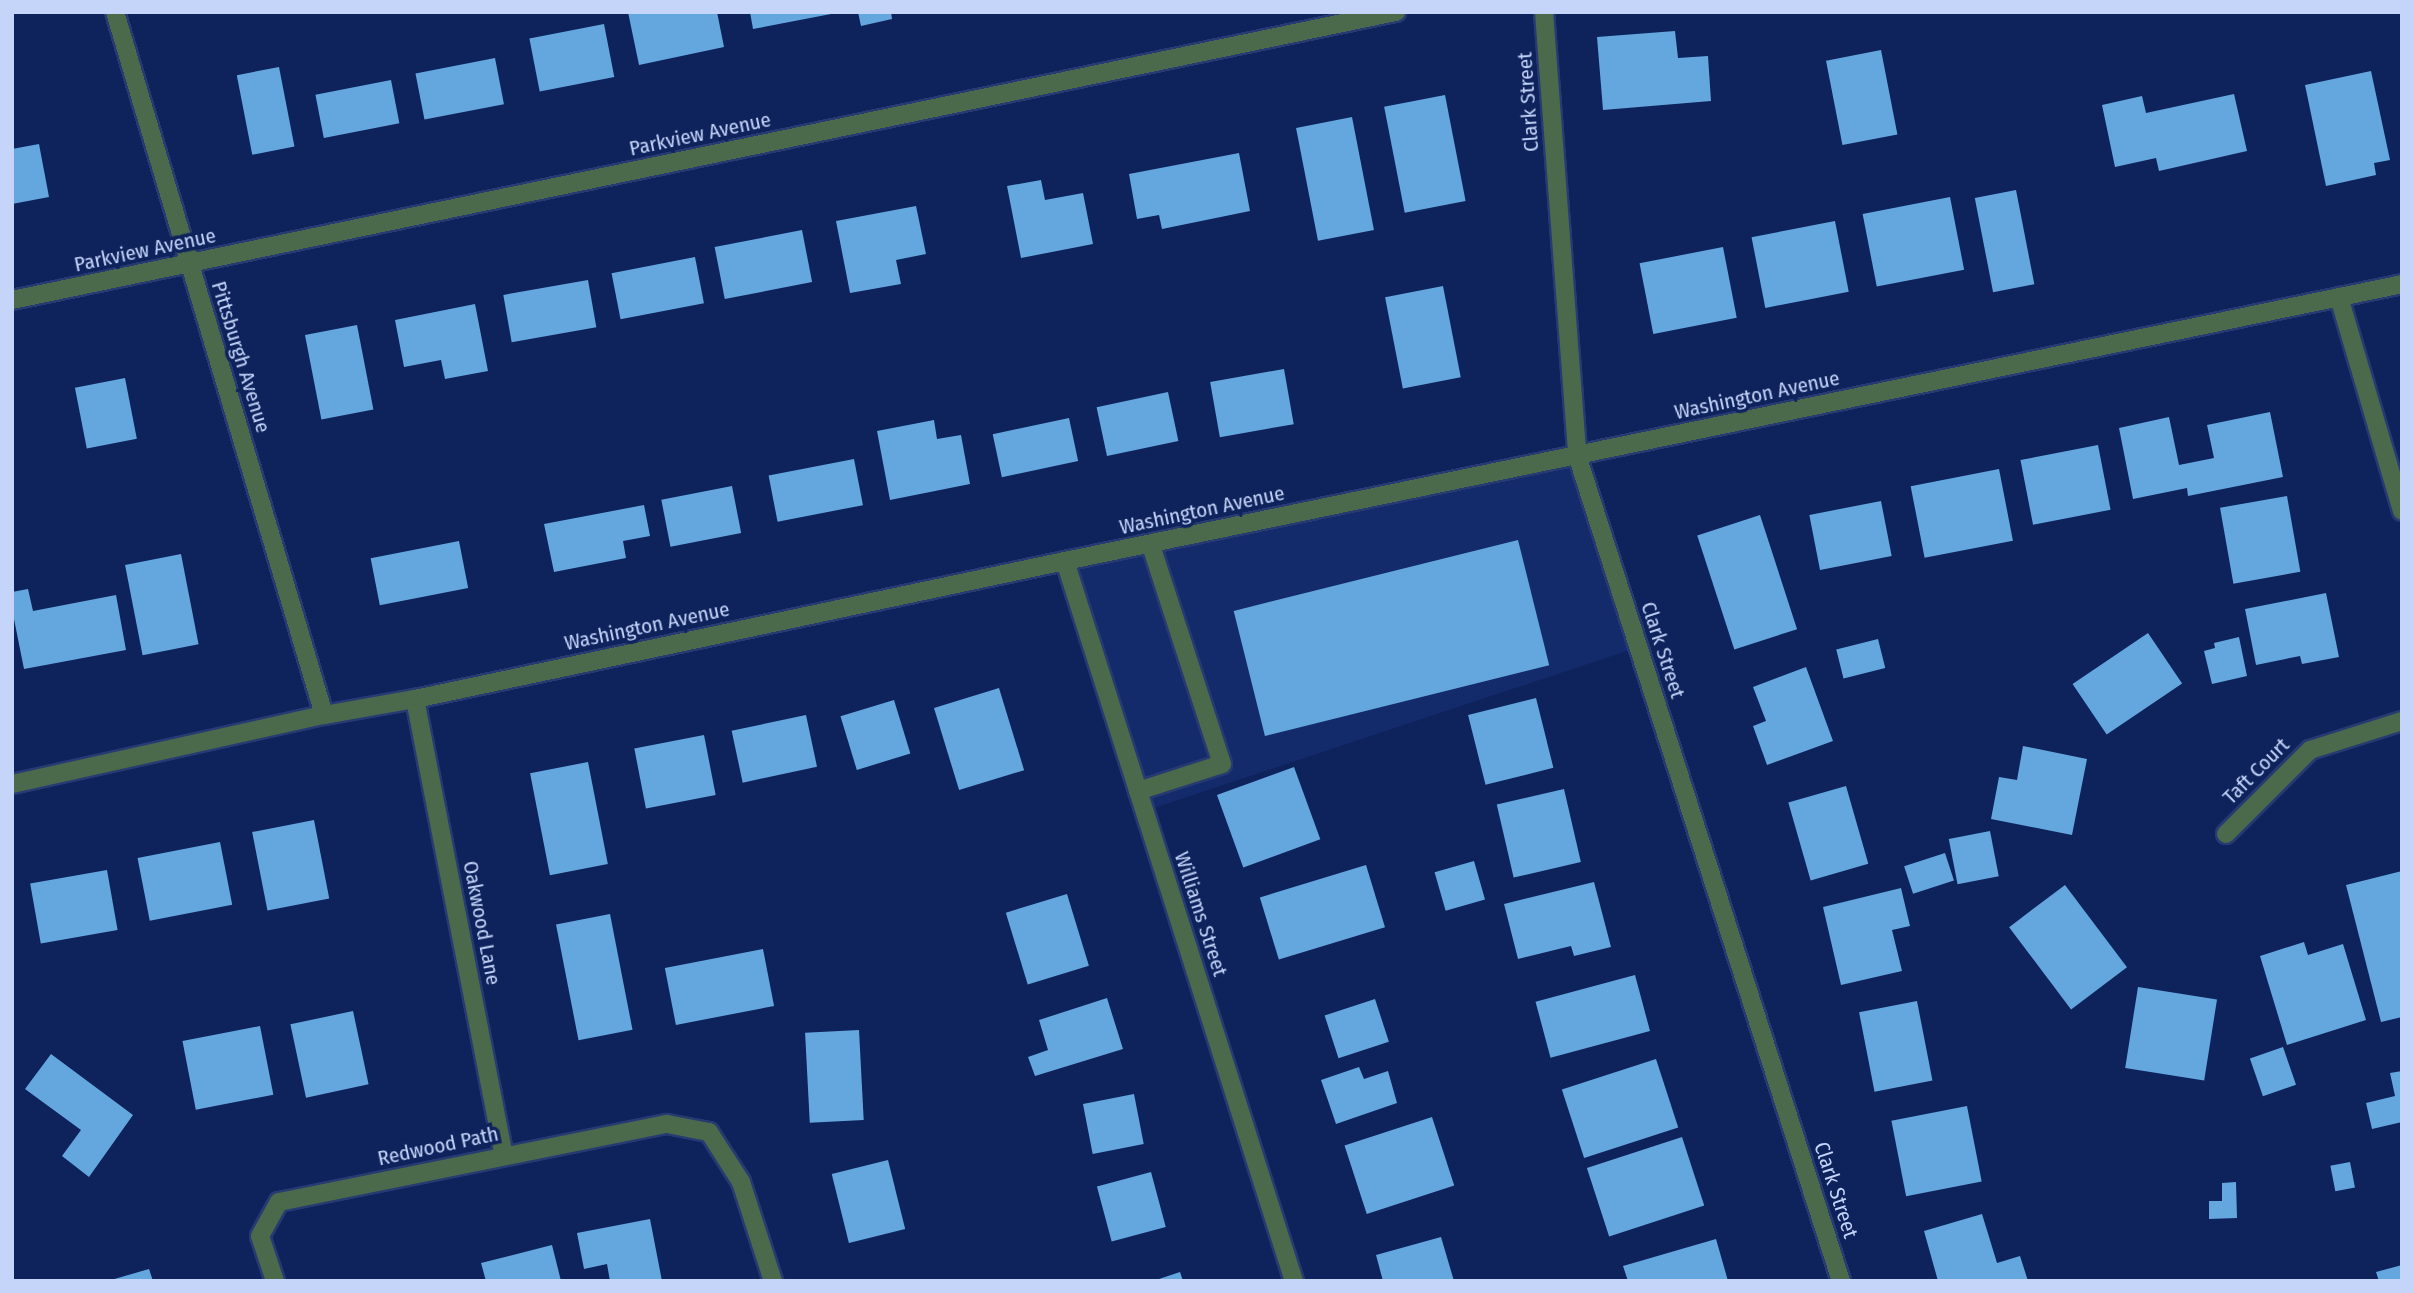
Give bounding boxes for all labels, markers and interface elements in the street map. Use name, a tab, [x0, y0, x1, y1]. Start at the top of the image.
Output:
street label: Clark Street	[1512, 51, 1544, 153]
street label: Parkview Avenue	[627, 107, 773, 161]
street label: Parkview Avenue	[72, 223, 218, 277]
street label: Pittsburgh Avenue	[206, 278, 276, 436]
street label: Washington Avenue	[1672, 365, 1842, 425]
street label: Washington Avenue	[1117, 480, 1287, 540]
street label: Washington Avenue	[562, 596, 732, 656]
street label: Clark Street	[1636, 599, 1690, 701]
street label: Taft Court	[2218, 733, 2294, 809]
street label: Williams Street	[1169, 849, 1233, 979]
street label: Oakwood Lane	[458, 859, 506, 987]
street label: Redwood Path	[375, 1121, 501, 1171]
street label: Clark Street	[1809, 1139, 1863, 1241]

